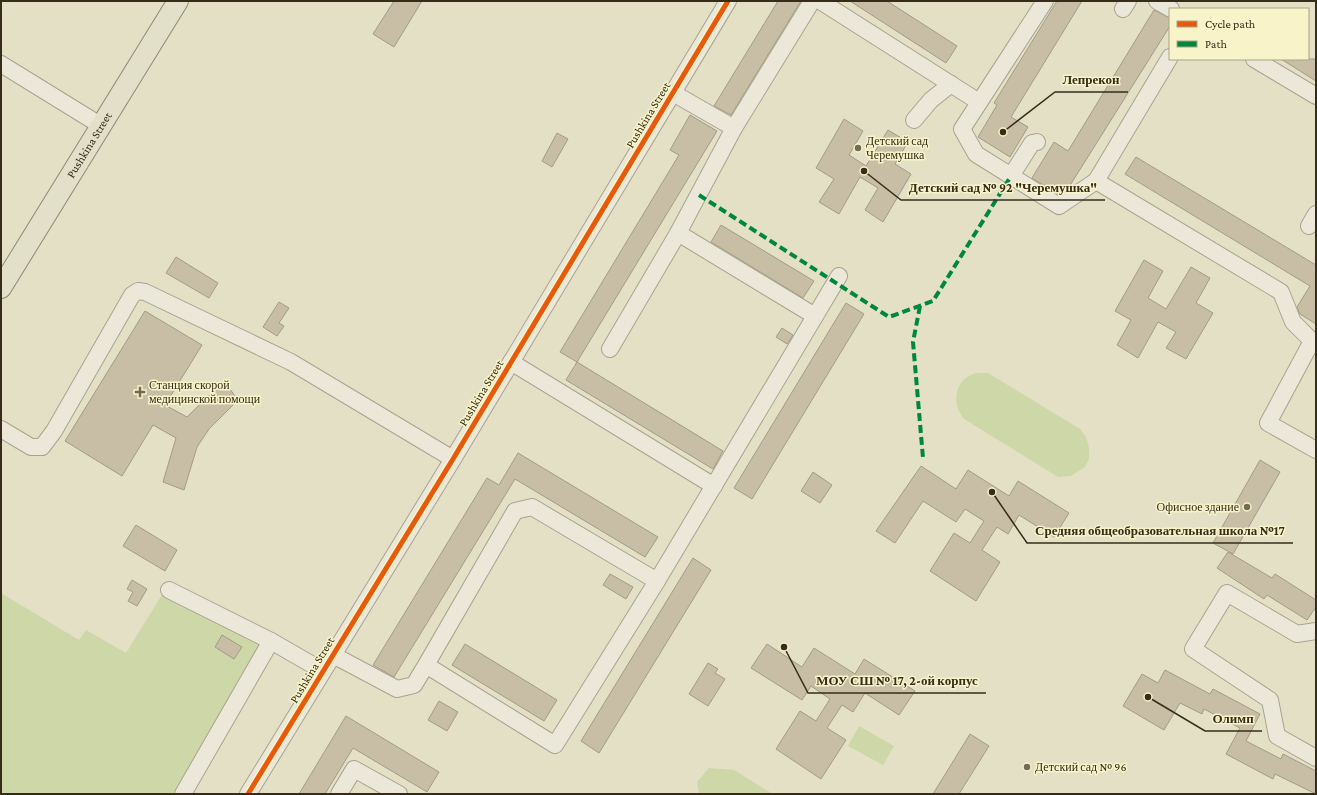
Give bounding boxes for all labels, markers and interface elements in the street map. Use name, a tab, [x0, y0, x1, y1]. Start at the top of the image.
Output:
legend	[1169, 8, 1309, 60]
text: Cycle path	[1205, 17, 1256, 31]
text: Path	[1205, 37, 1227, 51]
callout: Лепрекон	[1055, 67, 1128, 92]
text: Лепрекон	[1062, 72, 1120, 87]
street label: Pushkina Street	[623, 78, 674, 151]
street label: Pushkina Street	[64, 109, 115, 181]
place label: Детский сад Черемушка	[866, 134, 928, 162]
marker: Детский сад Черемушка	[853, 143, 863, 153]
callout: Детский сад № 92 "Черемушка"	[901, 175, 1105, 200]
text: Детский сад № 92 "Черемушка"	[909, 180, 1097, 195]
street label: Pushkina Street	[456, 356, 507, 429]
place label: Станция скорой медицинской помощи	[149, 378, 261, 406]
marker: Станция скорой медицинской помощи	[134, 386, 146, 398]
place label: Офисное здание	[1157, 500, 1239, 514]
marker: Офисное здание	[1242, 502, 1252, 512]
callout: Средняя общеобразовательная школа №17	[1027, 518, 1293, 543]
text: Средняя общеобразовательная школа №17	[1035, 523, 1285, 538]
street label: Pushkina Street	[287, 633, 338, 706]
callout: МОУ СШ № 17, 2-ой корпус	[808, 668, 986, 693]
text: МОУ СШ № 17, 2-ой корпус	[816, 673, 978, 689]
callout: Олимп	[1205, 706, 1262, 731]
text: Олимп	[1212, 711, 1254, 726]
place label: Детский сад № 96	[1035, 760, 1126, 774]
marker: Детский сад № 96	[1022, 762, 1032, 772]

